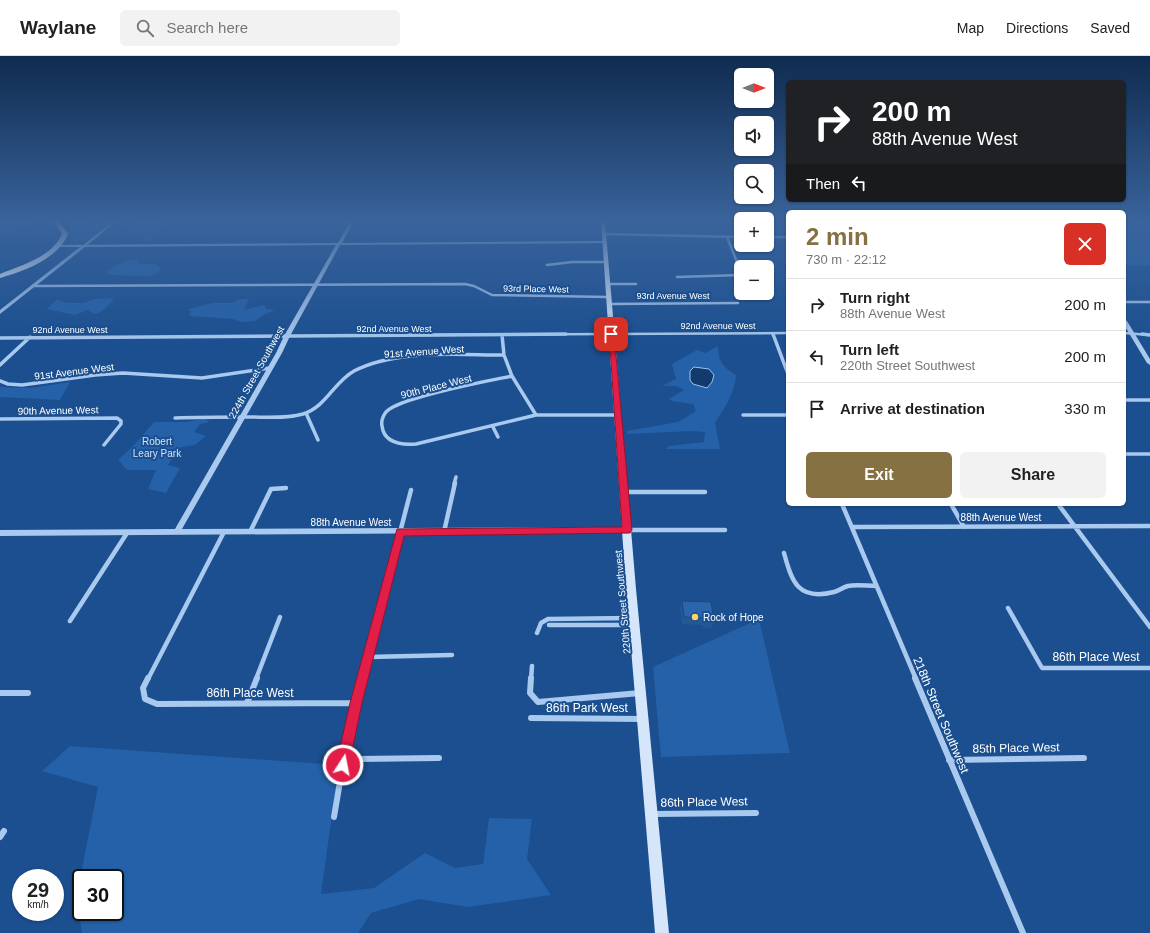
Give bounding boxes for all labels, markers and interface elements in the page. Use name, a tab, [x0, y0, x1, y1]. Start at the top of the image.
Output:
search box	[120, 10, 400, 46]
text: Waylane	[20, 17, 96, 38]
icon: search	[134, 17, 156, 39]
text: Search here	[166, 19, 248, 36]
text: Map	[957, 20, 984, 36]
text: Directions	[1006, 20, 1068, 36]
text: Saved	[1090, 20, 1130, 36]
north arrow	[734, 68, 774, 108]
map controls	[734, 68, 774, 300]
icon: right	[806, 96, 858, 148]
text: 200 m	[872, 96, 951, 127]
button: sound	[734, 116, 774, 156]
text: 88th Avenue West	[872, 129, 1017, 149]
button: search	[734, 164, 774, 204]
icon: left	[848, 172, 870, 194]
text: Then	[806, 175, 840, 192]
button: +	[734, 212, 774, 252]
text: 2 min	[806, 223, 869, 250]
button: close	[1064, 223, 1106, 265]
text: 730 m · 22:12	[806, 252, 886, 267]
button: −	[734, 260, 774, 300]
street label: 93rd Place West	[503, 283, 570, 295]
text: Turn right	[840, 289, 910, 306]
street label: 93rd Avenue West	[636, 291, 710, 301]
icon: right	[806, 294, 828, 316]
text: 200 m	[1064, 296, 1106, 313]
text: 88th Avenue West	[840, 306, 945, 321]
pin	[594, 317, 628, 351]
street label: 92nd Avenue West	[680, 321, 756, 331]
icon: arrive	[600, 323, 622, 345]
street label: 224th Street Southwest	[226, 324, 287, 420]
street label: 92nd Avenue West	[356, 324, 432, 334]
street label: 92nd Avenue West	[32, 325, 108, 335]
text: Turn left	[840, 341, 899, 358]
street label: 91st Avenue West	[384, 343, 465, 360]
icon: left	[806, 346, 828, 368]
text: 200 m	[1064, 348, 1106, 365]
text: 220th Street Southwest	[840, 358, 975, 373]
street label: 91st Avenue West	[34, 361, 115, 382]
street label: 90th Place West	[400, 372, 473, 401]
icon: arrive	[806, 398, 828, 420]
text: Arrive at destination	[840, 400, 985, 417]
text: 330 m	[1064, 400, 1106, 417]
street label: 90th Avenue West	[18, 404, 99, 417]
park label: Robert Leary Park	[133, 436, 182, 459]
button: Exit	[806, 452, 952, 498]
button: Share	[960, 452, 1106, 498]
street label: 88th Avenue West	[961, 512, 1042, 523]
street label: 88th Avenue West	[311, 517, 392, 528]
street label: 220th Street Southwest	[612, 549, 633, 654]
marker: Rock of Hope	[690, 612, 700, 622]
place label: Rock of Hope	[703, 612, 764, 623]
street label: 86th Place West	[1052, 650, 1140, 664]
street label: 218th Street Southwest	[910, 655, 972, 776]
street label: 86th Place West	[206, 686, 294, 700]
street label: 86th Park West	[546, 701, 629, 715]
street label: 85th Place West	[972, 740, 1060, 756]
position arrow	[322, 744, 364, 786]
street label: 86th Place West	[660, 794, 748, 810]
speed limit sign: 30	[72, 869, 124, 921]
text: 29	[27, 879, 49, 901]
text: km/h	[27, 899, 49, 910]

